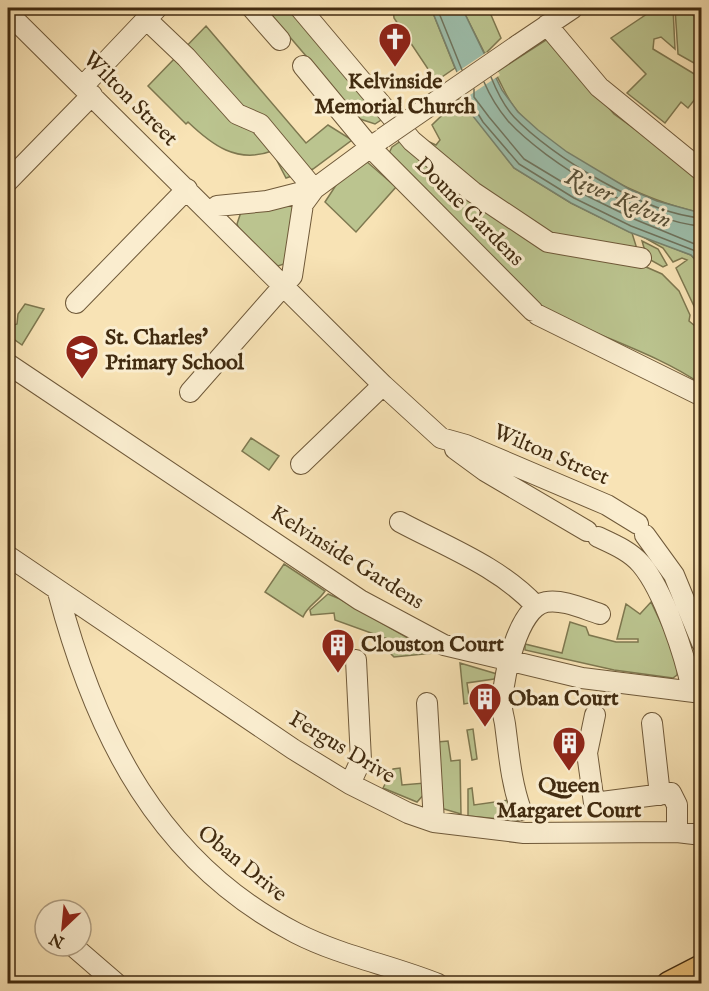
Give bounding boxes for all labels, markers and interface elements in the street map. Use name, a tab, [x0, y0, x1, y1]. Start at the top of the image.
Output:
church icon: Kelvinside Memorial Church	[377, 21, 413, 68]
street label: Wilton Street	[76, 45, 184, 153]
place label: Kelvinside Memorial Church	[314, 68, 476, 121]
street label: Doune Gardens	[408, 151, 530, 273]
water label: River Kelvin	[560, 162, 676, 236]
place label: St. Charles' Primary School	[105, 324, 245, 377]
school or university icon: St. Charles' Primary School	[64, 333, 100, 380]
street label: Wilton Street	[489, 418, 614, 492]
street label: Kelvinside Gardens	[265, 500, 429, 616]
building icon: Clouston Court	[320, 627, 356, 674]
place label: Clouston Court	[361, 631, 504, 659]
building icon: Oban Court	[467, 681, 503, 728]
place label: Oban Court	[508, 685, 619, 713]
street label: Fergus Drive	[284, 705, 400, 791]
building icon: Queen Margaret Court	[551, 725, 587, 772]
place label: Queen Margaret Court	[497, 772, 642, 825]
street label: Oban Drive	[192, 819, 292, 909]
north arrow	[33, 898, 93, 958]
text: N	[47, 928, 69, 952]

